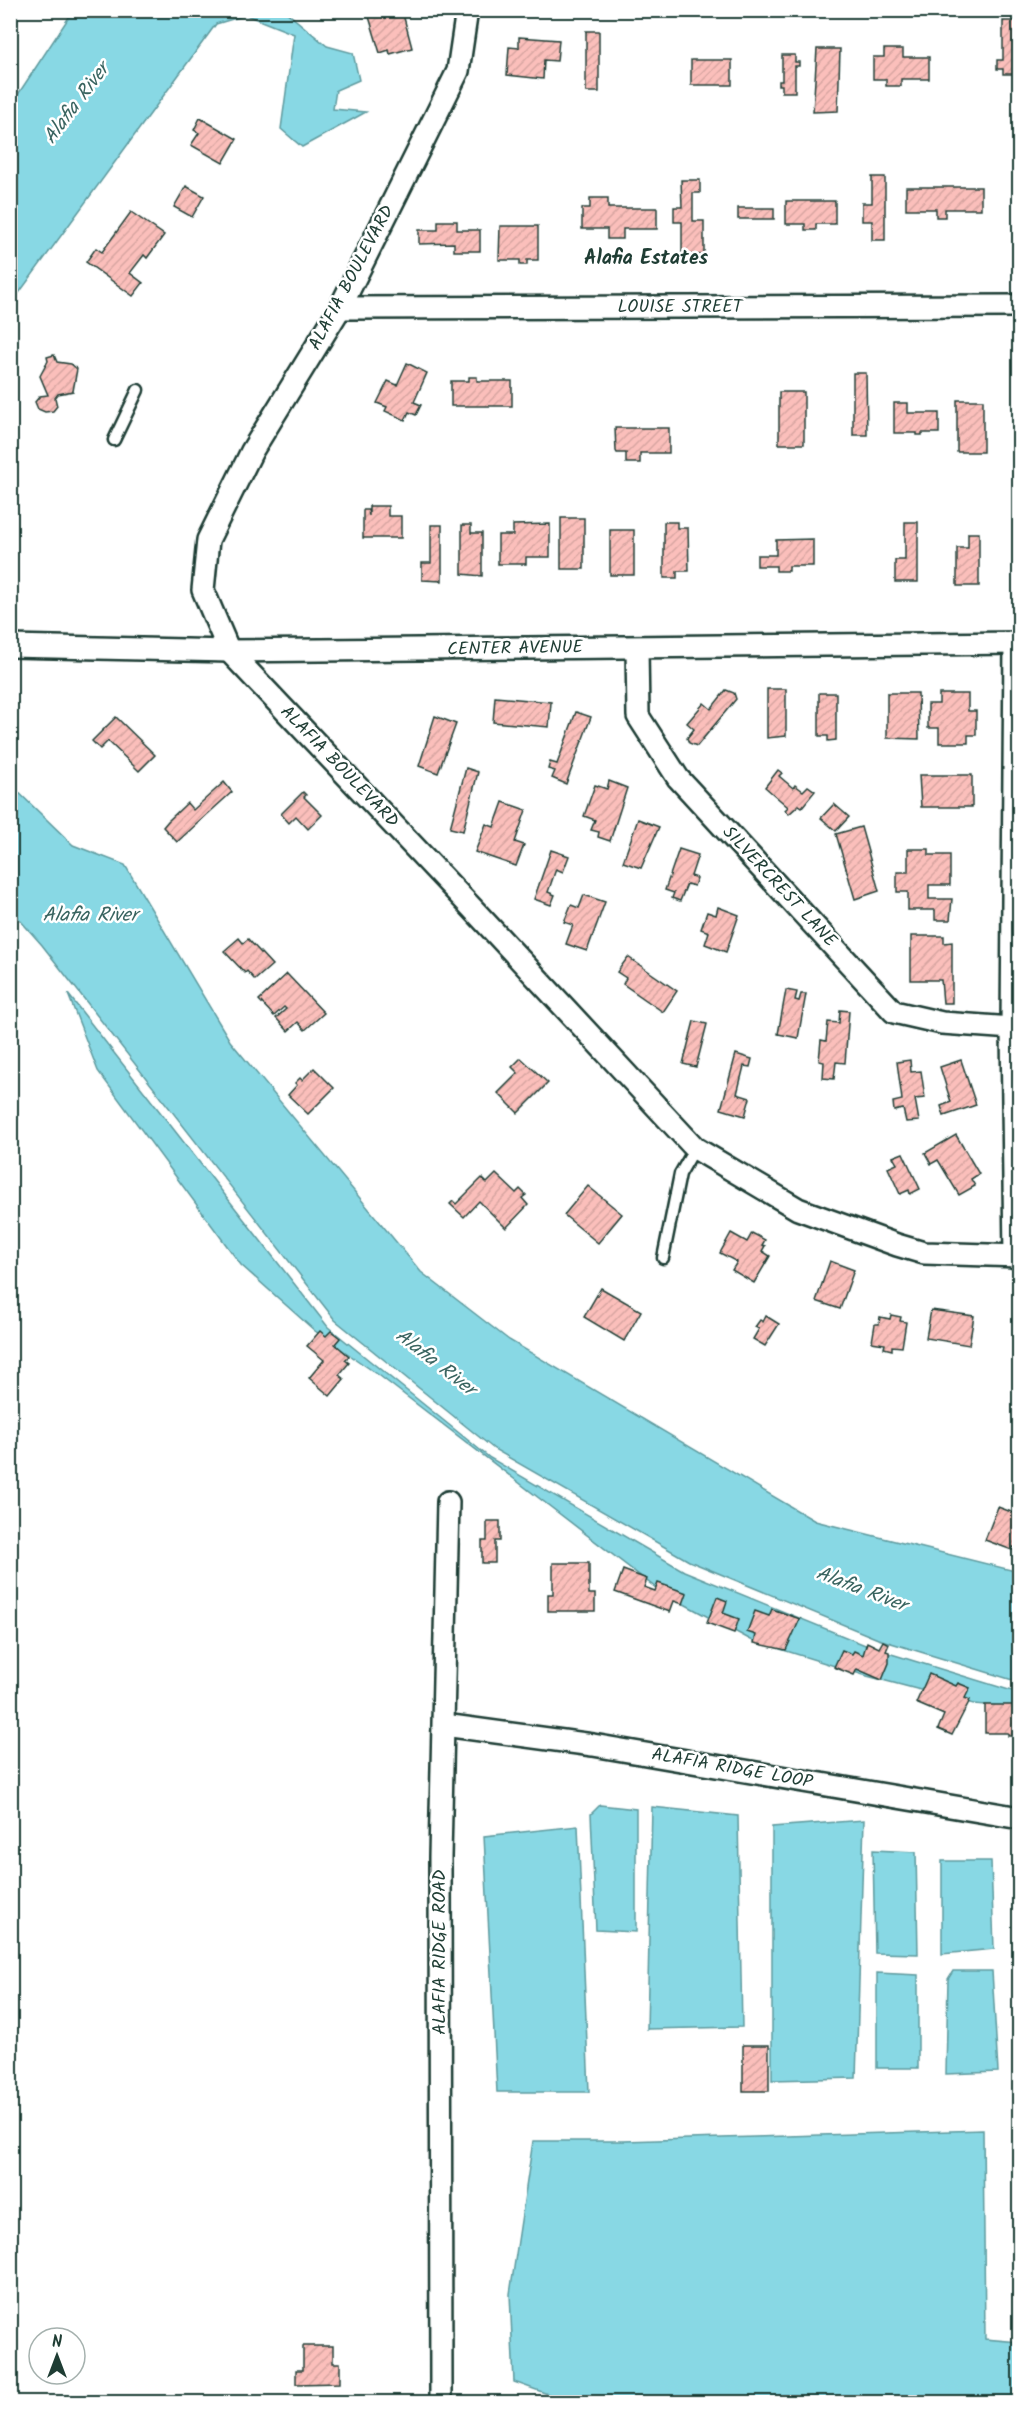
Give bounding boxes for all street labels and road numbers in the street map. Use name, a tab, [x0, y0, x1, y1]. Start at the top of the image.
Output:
street label: ALAFIA BOULEVARD	[301, 200, 403, 356]
street label: LOUISE STREET	[618, 293, 744, 322]
street label: CENTER AVENUE	[447, 633, 584, 665]
street label: ALAFIA BOULEVARD	[273, 699, 406, 835]
street label: SILVERCREST LANE	[715, 820, 844, 955]
street label: ALAFIA RIDGE LOOP	[649, 1741, 816, 1798]
street label: ALAFIA RIDGE ROAD	[426, 1869, 455, 2035]

